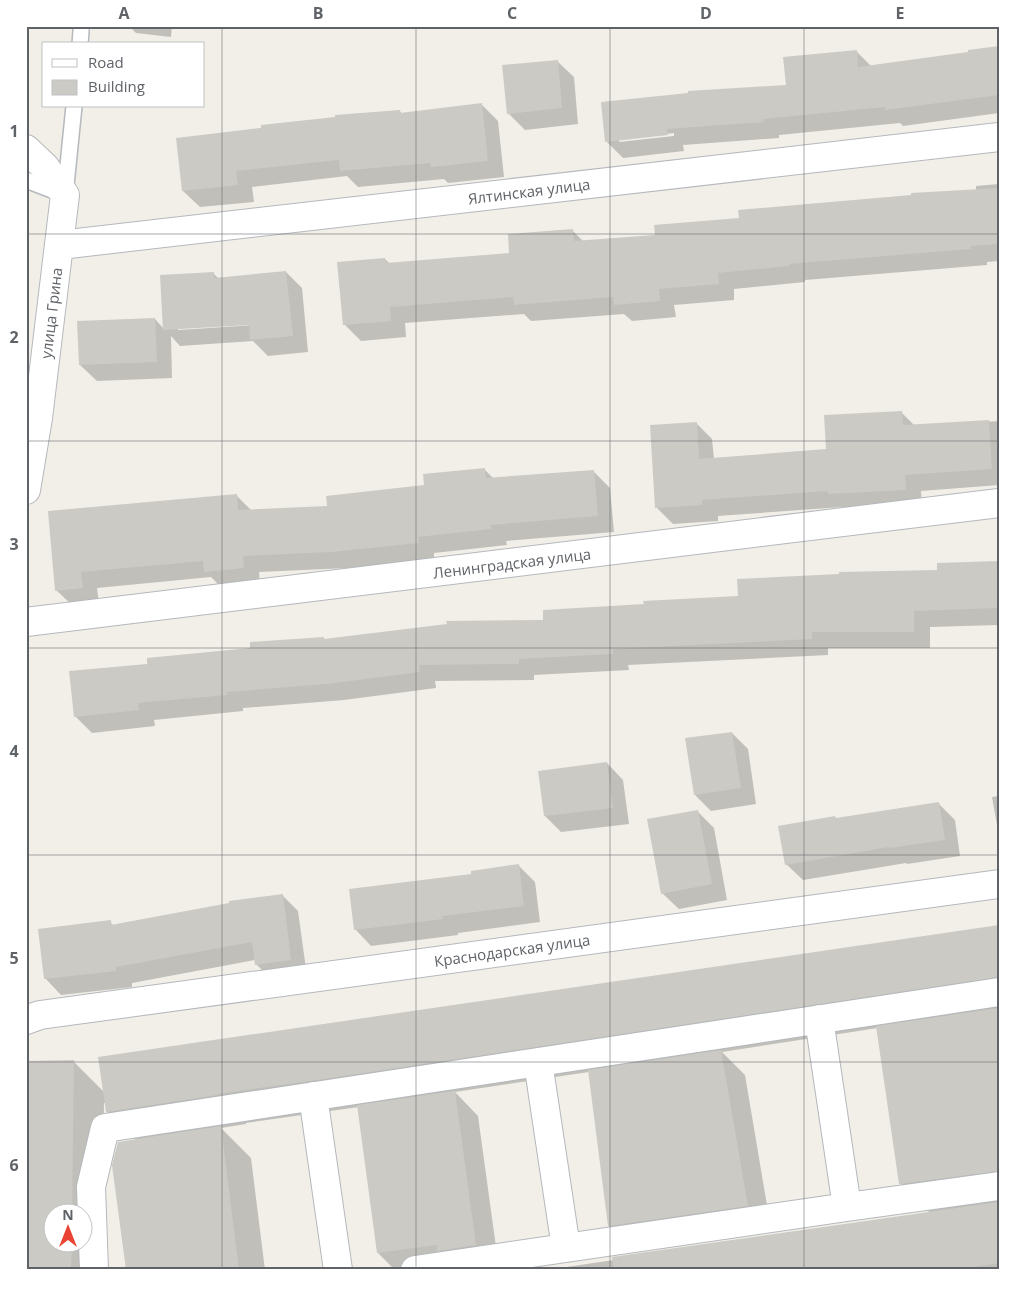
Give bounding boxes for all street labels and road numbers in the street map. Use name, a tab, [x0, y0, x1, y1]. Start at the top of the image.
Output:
street label: Ялтинская улица	[467, 174, 591, 208]
street label: улица Грина	[35, 266, 67, 360]
street label: Ленинградская улица	[432, 543, 592, 583]
street label: Краснодарская улица	[433, 929, 591, 971]

